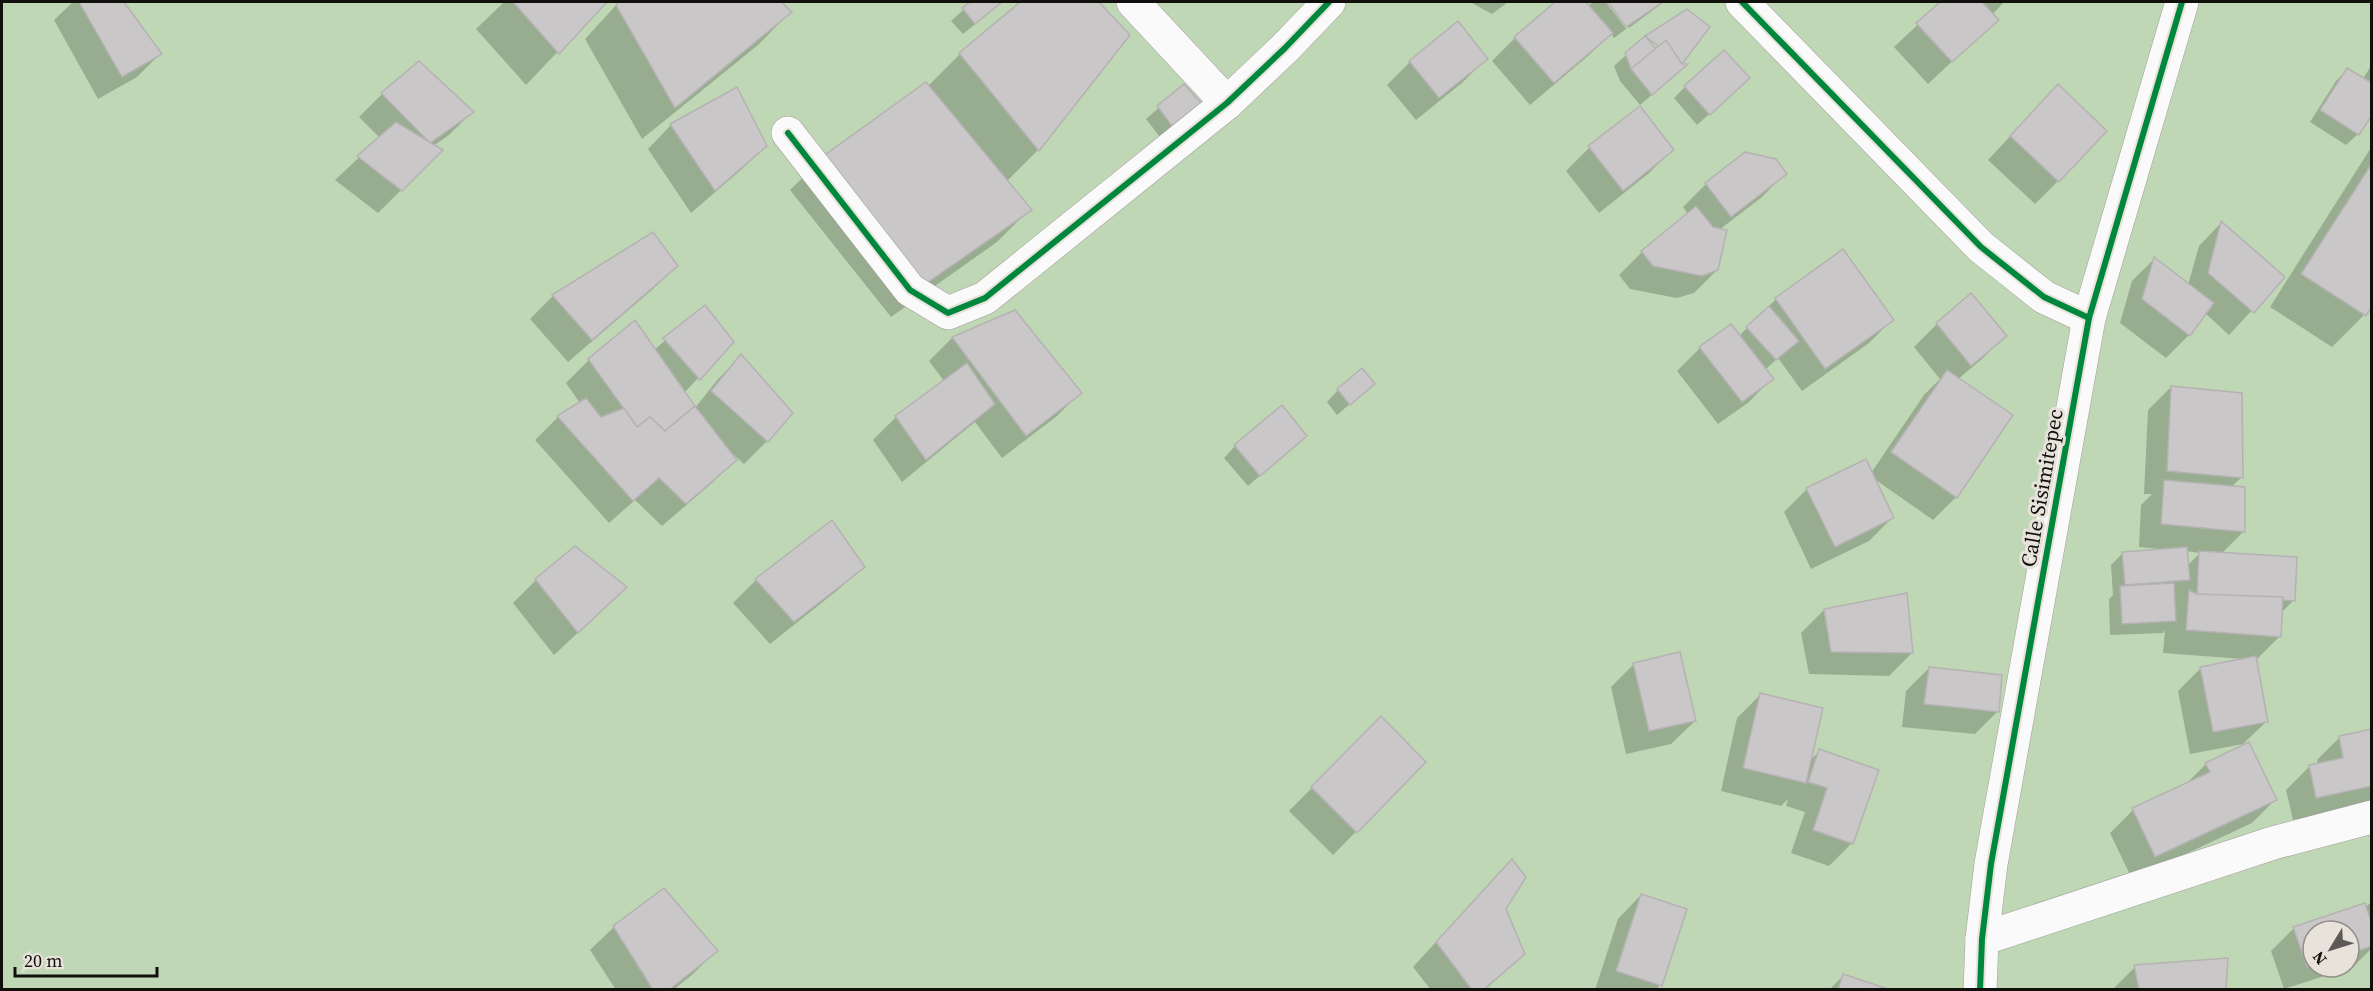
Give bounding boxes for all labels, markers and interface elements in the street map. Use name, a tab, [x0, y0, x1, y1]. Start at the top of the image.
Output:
street label: Calle Sisimitepec	[2013, 407, 2070, 569]
north arrow	[2301, 919, 2361, 979]
scale bar	[15, 940, 158, 978]
text: N	[2307, 947, 2331, 970]
text: 20 m	[24, 948, 62, 973]

